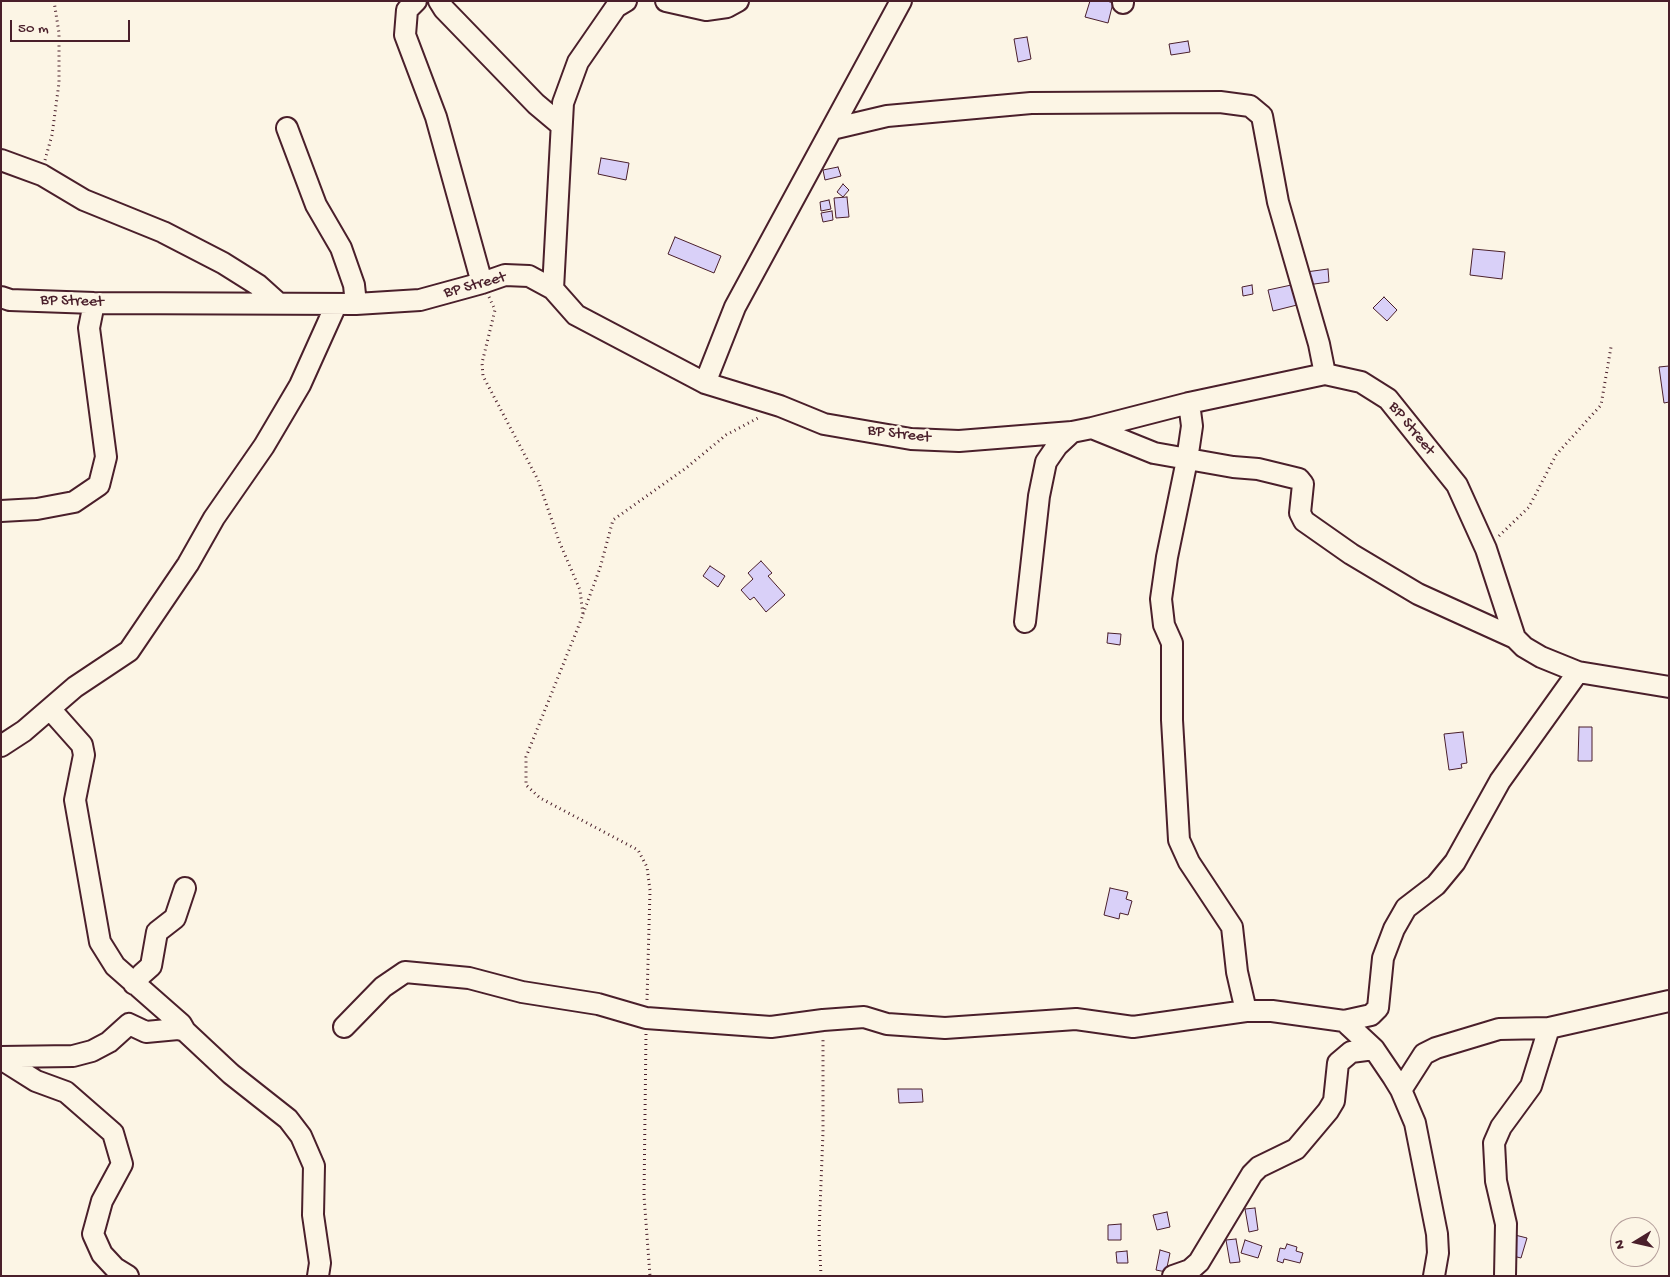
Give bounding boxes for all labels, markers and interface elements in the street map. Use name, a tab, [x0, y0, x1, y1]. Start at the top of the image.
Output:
scale bar	[12, 10, 132, 42]
text: 50 m	[18, 20, 49, 38]
street label: BP Street	[442, 269, 508, 303]
street label: BP Street	[40, 291, 104, 313]
street label: BP Street	[1384, 398, 1438, 460]
street label: BP Street	[866, 422, 932, 448]
north arrow	[1610, 1217, 1660, 1267]
text: N	[1612, 1238, 1630, 1250]

